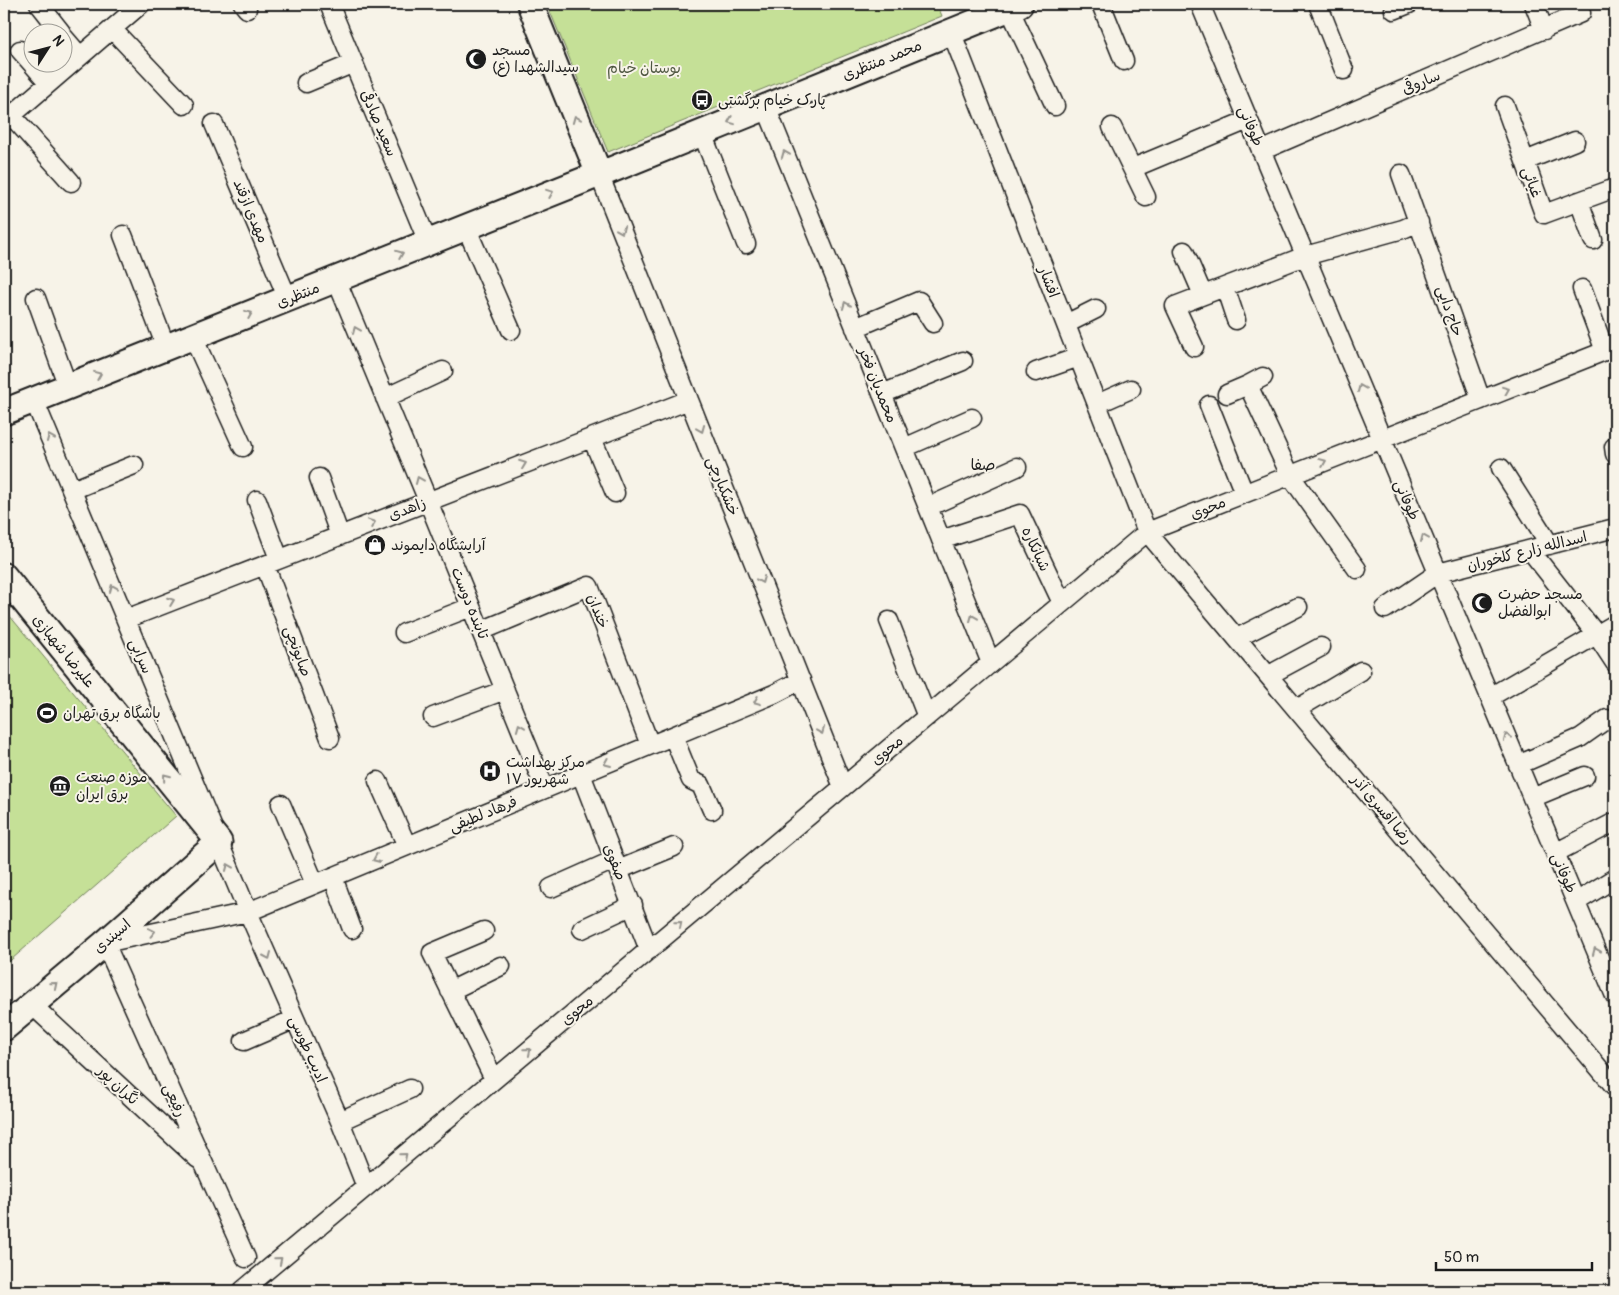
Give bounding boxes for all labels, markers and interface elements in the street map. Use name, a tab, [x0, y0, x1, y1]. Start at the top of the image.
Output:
north arrow	[22, 22, 72, 72]
text: N	[48, 32, 68, 49]
street label: محمد منتظری	[840, 36, 925, 85]
place label: مسجد سیدالشهدا (ع)	[492, 41, 579, 77]
mosque icon: مسجد سیدالشهدا (ع)	[464, 47, 488, 71]
park label: بوستان خیام	[607, 59, 681, 79]
street label: ساروقی	[1398, 64, 1443, 99]
street label: سعید صادقی	[356, 86, 403, 159]
bus stop icon: پارک خیام برگشتی	[690, 88, 714, 112]
place label: پارک خیام برگشتی	[718, 91, 826, 111]
street label: طوفانی	[1234, 103, 1268, 149]
one-way arrow	[572, 115, 583, 124]
one-way arrow	[727, 115, 736, 125]
one-way arrow	[781, 150, 791, 159]
street label: غیائی	[1517, 164, 1546, 200]
street label: مهدی ازقند	[229, 176, 272, 246]
one-way arrow	[546, 189, 554, 199]
one-way arrow	[614, 225, 625, 234]
one-way arrow	[395, 250, 403, 260]
street label: افشار	[1034, 263, 1063, 301]
street label: منتظری	[274, 278, 323, 313]
street label: حاج دایی	[1432, 283, 1467, 339]
one-way arrow	[842, 301, 852, 310]
one-way arrow	[244, 310, 253, 320]
one-way arrow	[352, 326, 363, 335]
street label: محمدیان فخر	[853, 343, 901, 426]
one-way arrow	[93, 370, 102, 381]
one-way arrow	[1356, 384, 1367, 393]
one-way arrow	[1502, 386, 1510, 396]
one-way arrow	[695, 425, 705, 433]
one-way arrow	[46, 434, 57, 443]
street label: خشکبارچی	[702, 454, 743, 519]
district label: صفا	[971, 455, 995, 475]
one-way arrow	[1318, 458, 1327, 469]
one-way arrow	[518, 460, 527, 470]
one-way arrow	[415, 476, 426, 485]
street label: طوفانی	[1390, 477, 1424, 523]
street label: محوی	[1188, 493, 1229, 524]
street label: زاهدی	[386, 494, 429, 525]
one-way arrow	[367, 519, 376, 529]
street label: شبانکاره	[1017, 524, 1054, 575]
street label: اسدالله زارع کلخوران	[1465, 527, 1589, 576]
shop icon: آرایشگاه دایموند	[363, 533, 387, 557]
one-way arrow	[1419, 534, 1430, 543]
place label: آرایشگاه دایموند	[391, 536, 487, 555]
street label: تابنده دوست	[447, 565, 493, 642]
one-way arrow	[755, 575, 765, 584]
one-way arrow	[108, 584, 119, 593]
place label: مسجد حضرت ابوالفضل	[1498, 585, 1583, 621]
street label: خندان	[582, 591, 613, 631]
mosque icon: مسجد حضرت ابوالفضل	[1470, 591, 1494, 615]
one-way arrow	[166, 597, 175, 607]
street label: علیرضا شهبازی	[28, 611, 99, 692]
one-way arrow	[968, 614, 979, 623]
street label: صابونچی	[280, 623, 315, 679]
street label: سرابی	[125, 636, 156, 677]
one-way arrow	[753, 695, 762, 705]
sports icon: باشگاه برق تهران	[35, 701, 59, 725]
place label: باشگاه برق تهران	[63, 704, 161, 723]
one-way arrow	[516, 724, 526, 732]
one-way arrow	[815, 726, 825, 735]
street label: محوی	[867, 731, 908, 769]
one-way arrow	[1502, 733, 1513, 742]
place label: مرکز بهداشت ۱۷ شهریور	[506, 753, 585, 789]
one-way arrow	[603, 757, 612, 768]
hospital icon: مرکز بهداشت ۱۷ شهریور	[478, 759, 502, 783]
place label: موزه صنعت برق ایران	[76, 768, 148, 804]
street label: رضا افسری آذر	[1346, 770, 1416, 848]
museum icon: موزه صنعت برق ایران	[48, 774, 72, 798]
one-way arrow	[164, 774, 172, 783]
street label: فرهاد لطیفی	[446, 792, 520, 837]
street label: صفوی	[599, 841, 630, 883]
street label: طوفانی	[1547, 850, 1581, 896]
one-way arrow	[372, 852, 381, 863]
one-way arrow	[225, 863, 236, 872]
street label: اسپندی	[90, 915, 135, 958]
one-way arrow	[674, 921, 683, 930]
one-way arrow	[148, 928, 157, 938]
one-way arrow	[1592, 947, 1603, 956]
one-way arrow	[262, 952, 272, 960]
one-way arrow	[48, 982, 57, 991]
street label: محوی	[557, 991, 598, 1029]
street label: ادیب طوسی	[284, 1013, 331, 1086]
one-way arrow	[522, 1049, 531, 1057]
street label: نگران پور	[92, 1061, 142, 1109]
street label: رفیعی	[159, 1080, 190, 1120]
one-way arrow	[398, 1152, 407, 1161]
scale bar	[1436, 1240, 1593, 1272]
text: 50 m	[1444, 1248, 1479, 1267]
one-way arrow	[273, 1257, 282, 1266]

